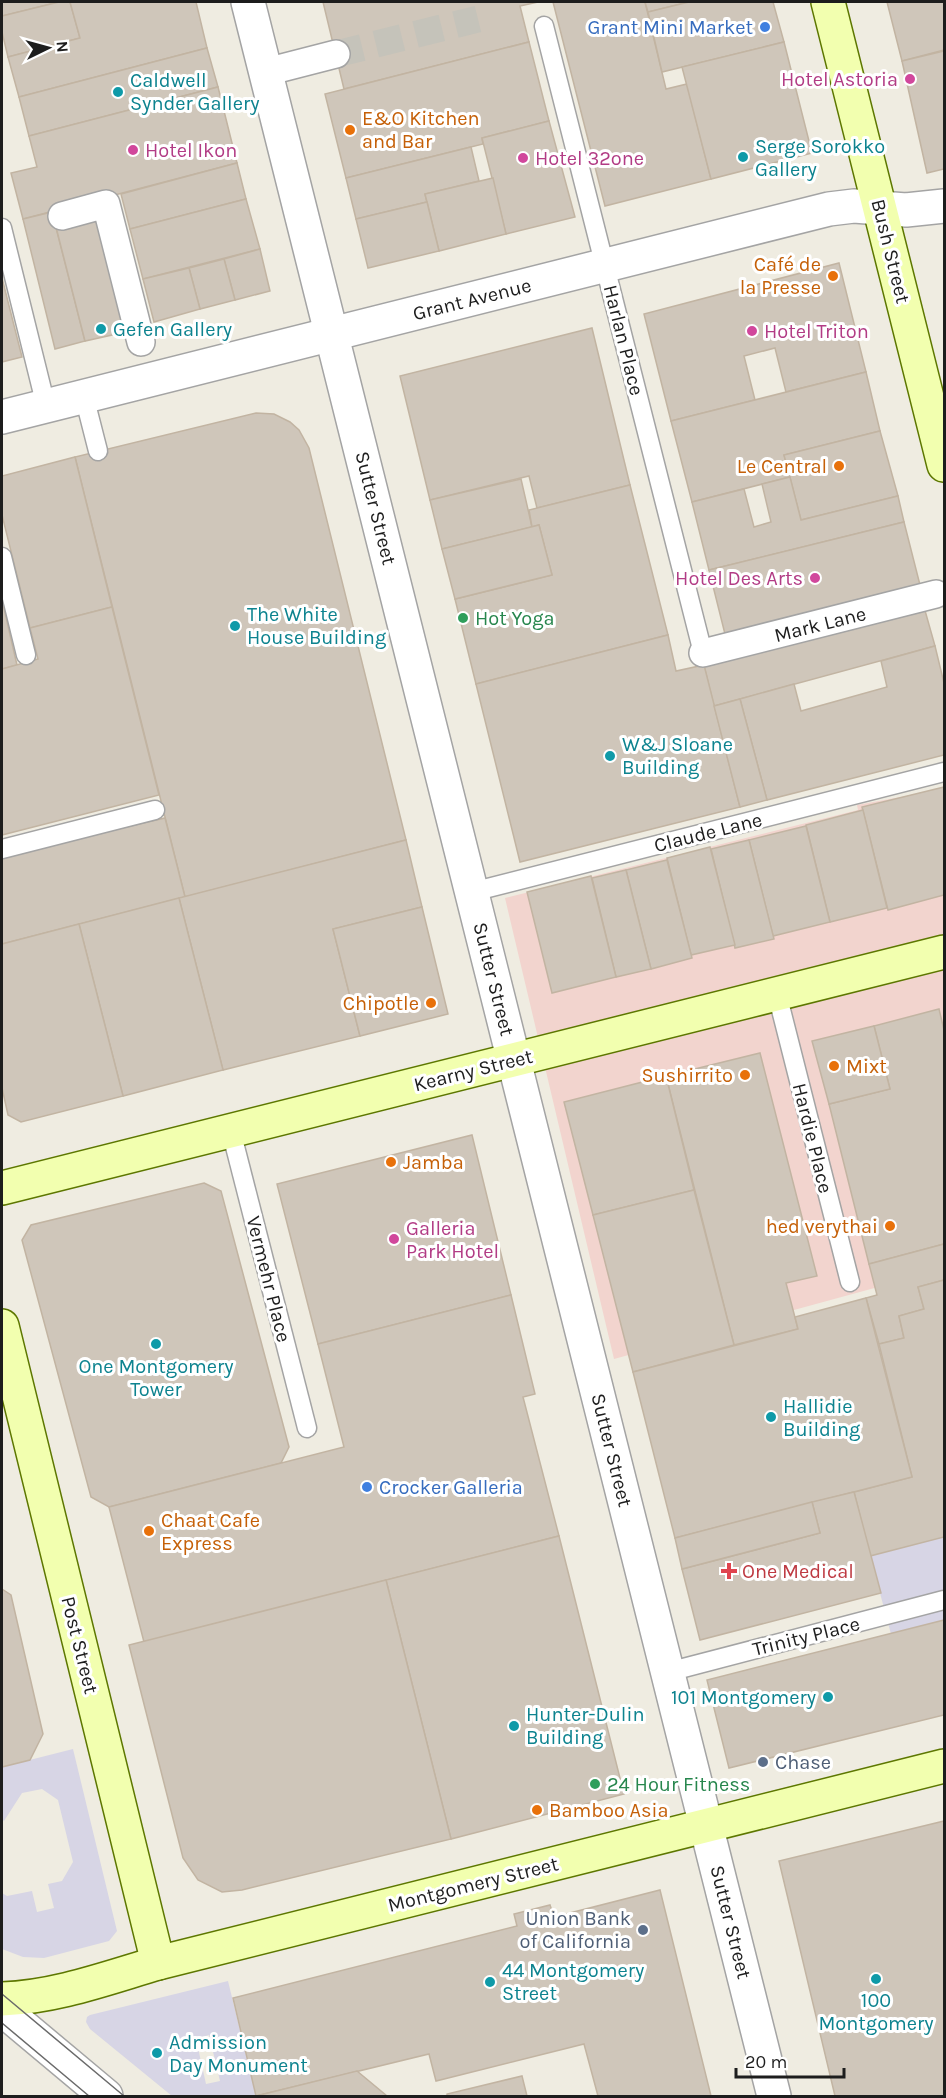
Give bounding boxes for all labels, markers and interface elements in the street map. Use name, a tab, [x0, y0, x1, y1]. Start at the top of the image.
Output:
place label: Grant Mini Market	[588, 16, 753, 39]
north arrow	[18, 18, 78, 78]
marker: Grant Mini Market	[758, 20, 772, 34]
text: N	[52, 40, 72, 53]
place label: Hotel Astoria	[781, 68, 898, 91]
place label: Caldwell Synder Gallery	[130, 69, 259, 115]
marker: Hotel Astoria	[903, 72, 917, 86]
marker: Caldwell Synder Gallery	[111, 85, 125, 99]
place label: E&O Kitchen and Bar	[362, 107, 480, 153]
marker: E&O Kitchen and Bar	[343, 123, 357, 137]
place label: Serge Sorokko Gallery	[755, 135, 885, 181]
place label: Hotel Ikon	[145, 139, 237, 162]
marker: Hotel Ikon	[126, 143, 140, 157]
place label: Hotel 32one	[535, 147, 644, 170]
marker: Serge Sorokko Gallery	[736, 150, 750, 164]
marker: Hotel 32one	[516, 151, 530, 165]
street label: Bush Street	[866, 197, 915, 306]
place label: Café de la Presse	[740, 253, 821, 299]
marker: Café de la Presse	[826, 269, 840, 283]
street label: Grant Avenue	[410, 274, 534, 325]
street label: Harlan Place	[599, 282, 648, 398]
place label: Gefen Gallery	[113, 318, 232, 341]
place label: Hotel Triton	[764, 320, 869, 343]
marker: Gefen Gallery	[94, 322, 108, 336]
marker: Hotel Triton	[745, 324, 759, 338]
street label: Sutter Street	[350, 449, 401, 568]
place label: Le Central	[737, 455, 827, 478]
marker: Le Central	[832, 459, 846, 473]
place label: Hotel Des Arts	[675, 567, 803, 590]
marker: Hotel Des Arts	[808, 571, 822, 585]
street label: Mark Lane	[772, 602, 868, 647]
place label: The White House Building	[247, 603, 386, 649]
place label: Hot Yoga	[475, 607, 554, 630]
marker: Hot Yoga	[456, 611, 470, 625]
marker: The White House Building	[228, 619, 242, 633]
place label: W&J Sloane Building	[622, 733, 733, 779]
marker: W&J Sloane Building	[603, 749, 617, 763]
street label: Claude Lane	[652, 808, 765, 857]
street label: Sutter Street	[468, 920, 519, 1039]
place label: Chipotle	[343, 992, 419, 1015]
marker: Chipotle	[424, 996, 438, 1010]
street label: Kearny Street	[411, 1044, 535, 1096]
place label: Mixt	[846, 1055, 887, 1078]
marker: Mixt	[827, 1059, 841, 1073]
place label: Sushirrito	[641, 1064, 733, 1087]
marker: Sushirrito	[738, 1068, 752, 1082]
street label: Hardie Place	[788, 1081, 837, 1196]
place label: Jamba	[403, 1151, 464, 1174]
marker: Jamba	[384, 1155, 398, 1169]
street label: Vermehr Place	[242, 1214, 295, 1345]
place label: hed verythai	[766, 1215, 878, 1238]
place label: Galleria Park Hotel	[406, 1217, 499, 1263]
marker: hed verythai	[883, 1219, 897, 1233]
marker: Galleria Park Hotel	[387, 1232, 401, 1246]
marker: One Montgomery Tower	[149, 1337, 163, 1351]
place label: One Montgomery Tower	[78, 1355, 234, 1401]
street label: Sutter Street	[586, 1391, 637, 1510]
place label: Hallidie Building	[783, 1395, 860, 1441]
marker: Hallidie Building	[764, 1410, 778, 1424]
place label: Crocker Galleria	[379, 1476, 523, 1499]
marker: Crocker Galleria	[360, 1480, 374, 1494]
place label: Chaat Cafe Express	[161, 1509, 260, 1555]
marker: Chaat Cafe Express	[142, 1524, 156, 1538]
place label: One Medical	[742, 1560, 854, 1583]
marker: One Medical	[720, 1562, 738, 1580]
street label: Post Street	[56, 1594, 103, 1697]
street label: Trinity Place	[750, 1612, 862, 1661]
place label: 101 Montgomery	[671, 1686, 816, 1709]
marker: 101 Montgomery	[821, 1690, 835, 1704]
place label: Hunter-Dulin Building	[526, 1703, 644, 1749]
marker: Hunter-Dulin Building	[507, 1719, 521, 1733]
place label: Chase	[775, 1751, 831, 1774]
marker: Chase	[756, 1755, 770, 1769]
place label: 24 Hour Fitness	[607, 1773, 750, 1796]
marker: 24 Hour Fitness	[588, 1777, 602, 1791]
place label: Bamboo Asia	[549, 1799, 669, 1822]
marker: Bamboo Asia	[530, 1803, 544, 1817]
street label: Montgomery Street	[386, 1852, 561, 1917]
street label: Sutter Street	[705, 1863, 756, 1982]
place label: Union Bank of California	[520, 1907, 631, 1953]
marker: Union Bank of California	[636, 1923, 650, 1937]
place label: 44 Montgomery Street	[502, 1959, 644, 2005]
marker: 100 Montgomery	[869, 1972, 883, 1986]
marker: 44 Montgomery Street	[483, 1975, 497, 1989]
place label: 100 Montgomery	[818, 1989, 934, 2035]
place label: Admission Day Monument	[169, 2031, 308, 2077]
scale bar	[736, 2041, 844, 2079]
marker: Admission Day Monument	[150, 2046, 164, 2060]
text: 20 m	[745, 2051, 787, 2073]

